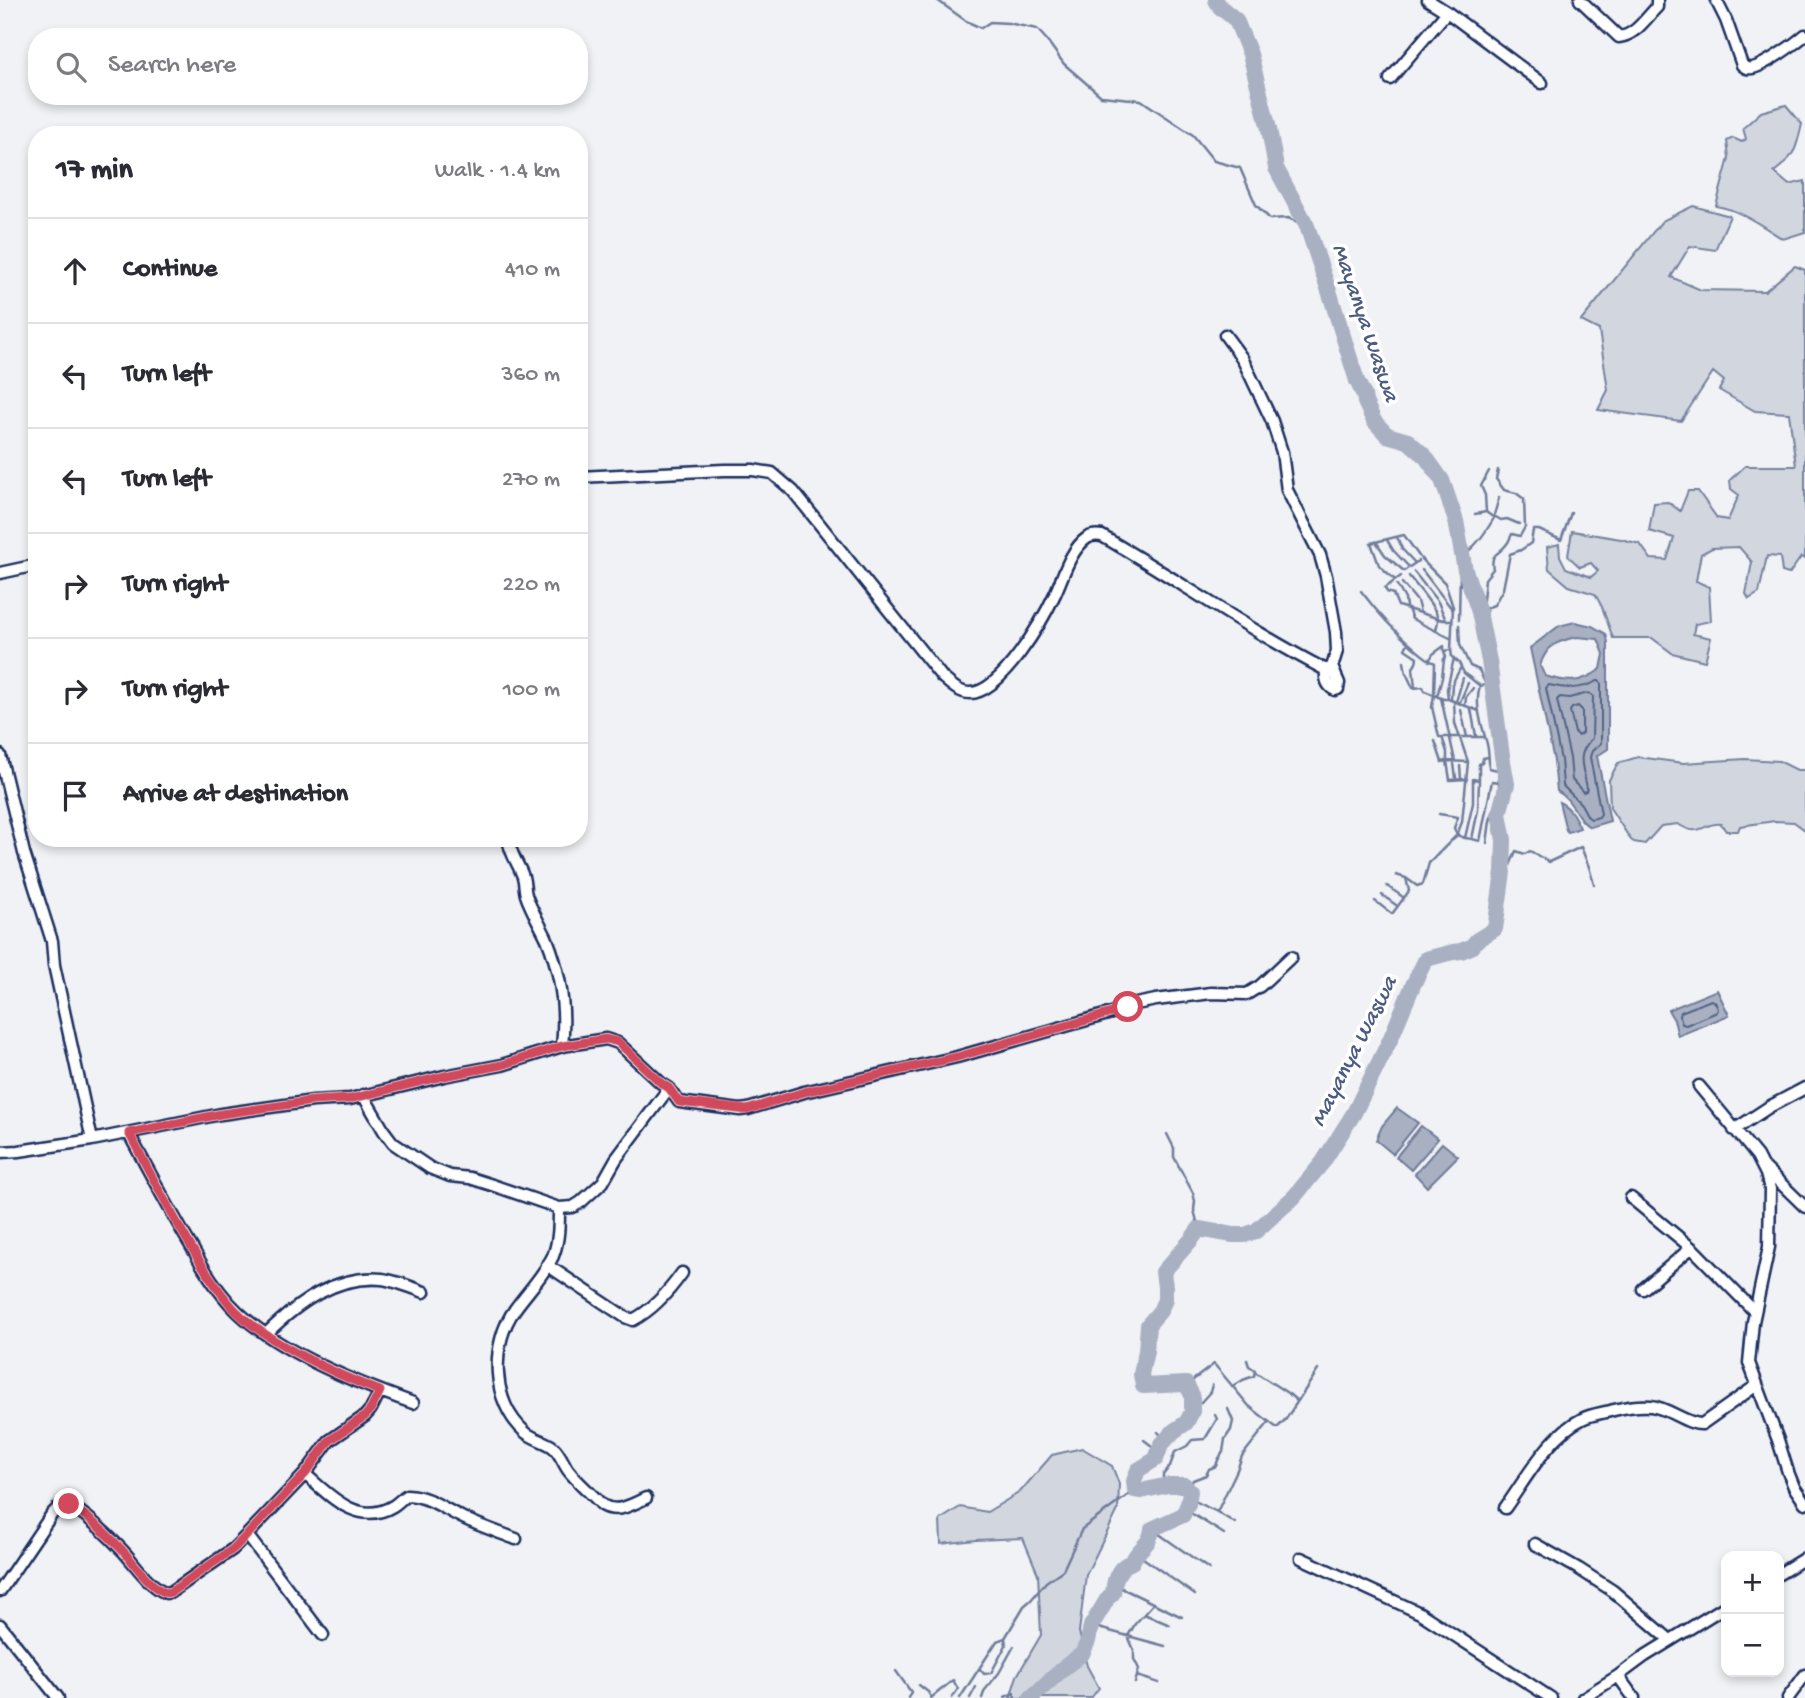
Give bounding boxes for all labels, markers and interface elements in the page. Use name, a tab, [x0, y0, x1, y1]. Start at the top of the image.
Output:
search box	[28, 28, 588, 105]
icon: search	[52, 48, 90, 86]
text: Search here	[108, 51, 236, 82]
text: 17 min	[56, 154, 133, 189]
text: Walk · 1.4 km	[435, 158, 560, 185]
water label: Mayanya Waswa	[1324, 241, 1404, 406]
icon: ahead	[56, 252, 94, 290]
text: Continue	[123, 255, 217, 286]
text: 410 m	[505, 257, 560, 284]
icon: left	[56, 357, 94, 395]
text: Turn left	[123, 360, 211, 391]
text: 360 m	[502, 362, 560, 389]
icon: left	[56, 462, 94, 500]
text: Turn left	[123, 465, 211, 496]
text: 270 m	[502, 467, 560, 494]
icon: right	[56, 567, 94, 605]
text: Turn right	[123, 570, 227, 601]
text: 220 m	[503, 572, 560, 599]
icon: right	[56, 672, 94, 710]
text: Turn right	[123, 675, 227, 706]
text: 100 m	[503, 677, 560, 704]
icon: arrive	[56, 777, 94, 815]
text: Arrive at destination	[123, 780, 348, 811]
water label: Mayanya Waswa	[1306, 971, 1405, 1131]
route start	[1112, 991, 1143, 1022]
route end	[53, 1488, 84, 1519]
map controls	[1721, 1551, 1784, 1677]
button: +	[1721, 1551, 1784, 1614]
button: −	[1721, 1614, 1784, 1677]

